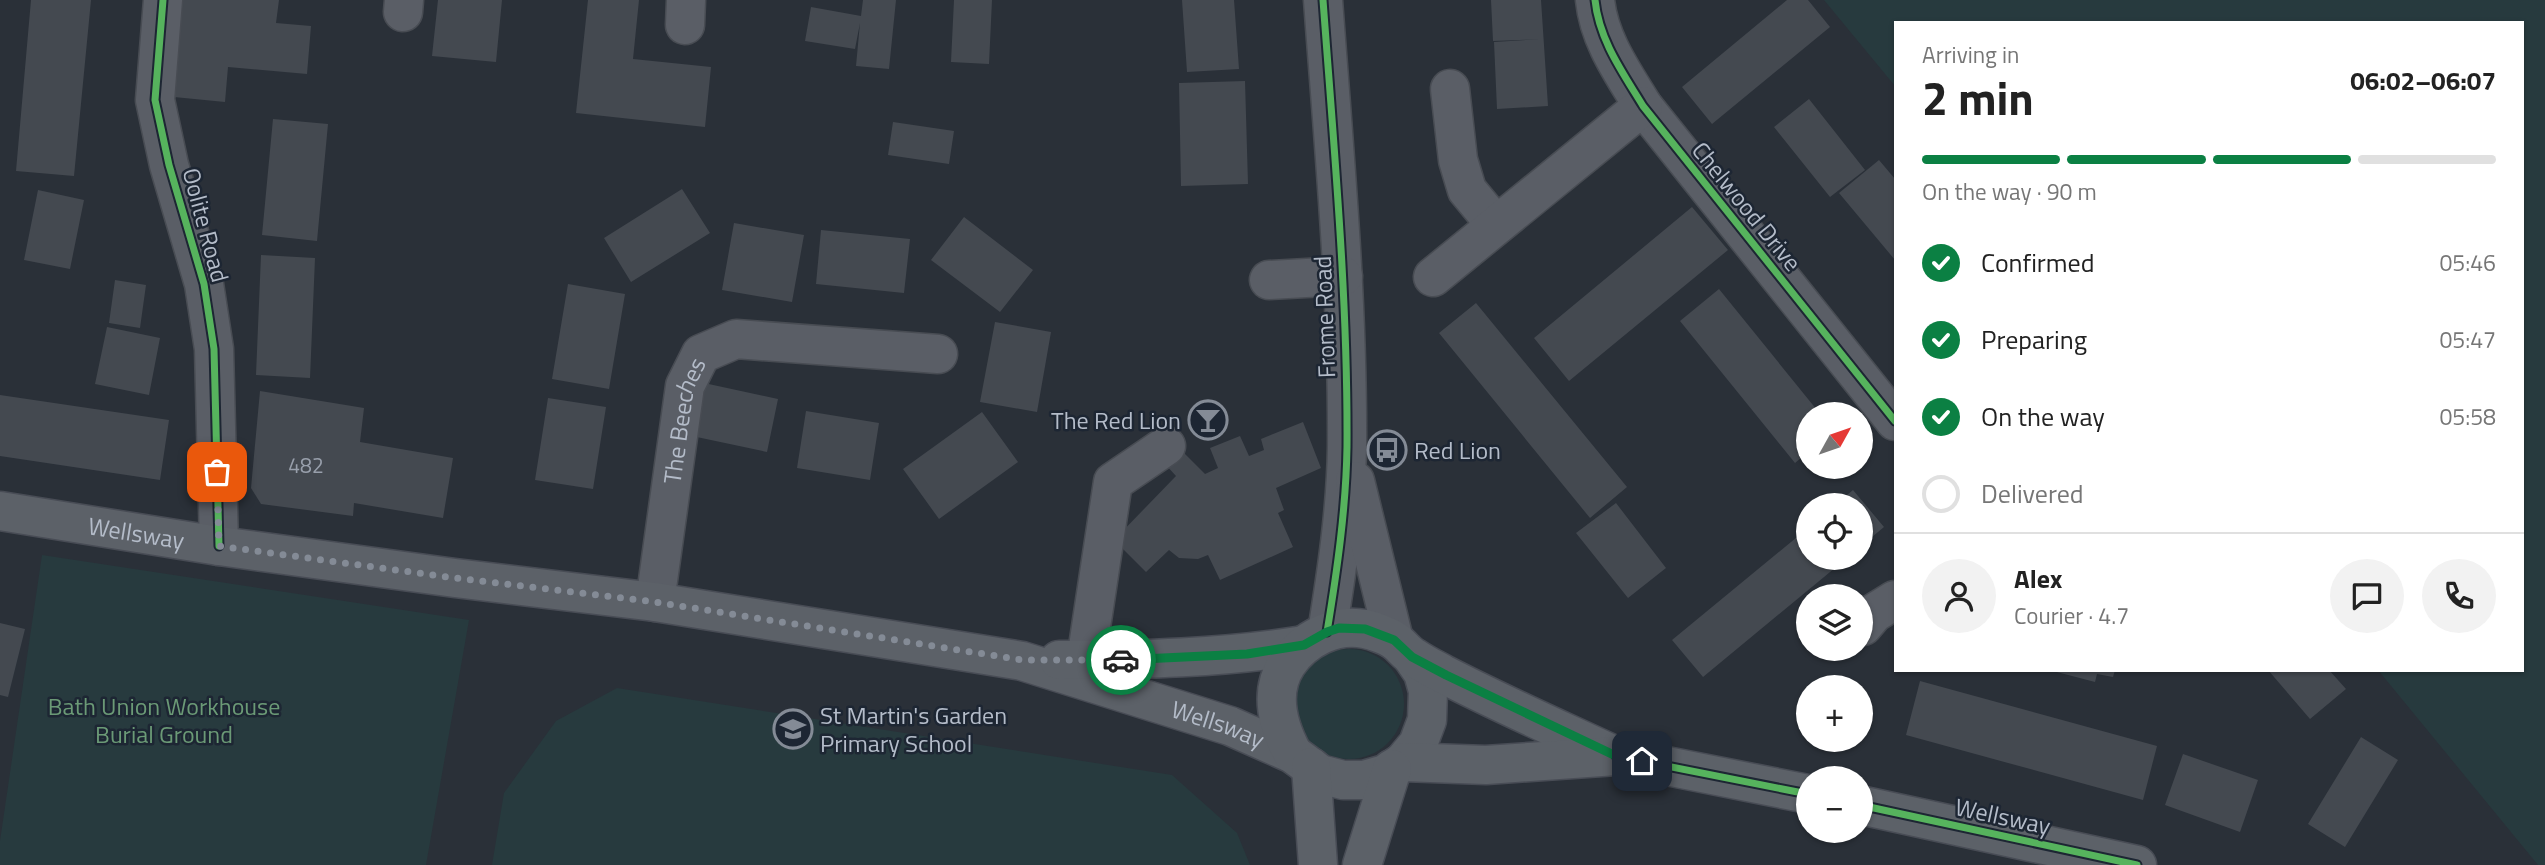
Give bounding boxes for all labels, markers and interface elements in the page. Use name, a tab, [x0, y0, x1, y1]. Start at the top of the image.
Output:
text: Arriving in	[1922, 37, 2019, 72]
text: 06:02–06:07	[2350, 61, 2496, 100]
text: 2 min	[1922, 63, 2034, 133]
street label: Chelwood Drive	[1683, 133, 1811, 279]
street label: Oolite Road	[173, 164, 239, 286]
text: On the way · 90 m	[1922, 174, 2097, 209]
text: Confirmed	[1981, 243, 2095, 282]
icon: check	[1922, 244, 1960, 282]
text: 05:46	[2439, 245, 2496, 280]
street label: Frome Road	[1304, 255, 1344, 379]
text: Preparing	[1981, 320, 2087, 359]
icon: check	[1922, 321, 1960, 359]
text: 05:47	[2439, 322, 2496, 357]
street label: The Beeches	[654, 351, 715, 486]
text: On the way	[1981, 397, 2105, 436]
icon: check	[1922, 398, 1960, 436]
bar icon: The Red Lion	[1187, 399, 1229, 441]
text: 05:58	[2439, 399, 2496, 434]
place label: The Red Lion	[1051, 402, 1181, 438]
north arrow	[1796, 402, 1872, 480]
map controls	[1796, 402, 1873, 843]
bus stop icon: Red Lion	[1366, 429, 1408, 471]
place label: Red Lion	[1414, 432, 1501, 468]
pin	[187, 442, 247, 502]
house number: 482	[288, 449, 324, 481]
icon: bag	[198, 453, 236, 491]
text: Delivered	[1981, 474, 2084, 513]
button: locate	[1796, 493, 1873, 570]
street label: Wellsway	[86, 507, 187, 558]
button: person	[1922, 559, 1996, 633]
text: Alex	[2014, 559, 2062, 598]
button: chat	[2330, 559, 2404, 633]
button: phone	[2422, 559, 2496, 633]
button: layers	[1796, 584, 1873, 661]
text: Courier · 4.7	[2014, 598, 2129, 633]
courier	[1086, 625, 1156, 695]
icon: car	[1102, 641, 1140, 679]
button: +	[1796, 675, 1873, 752]
park label: Bath Union Workhouse Burial Ground	[48, 688, 280, 752]
street label: Wellsway	[1167, 691, 1271, 757]
place label: St Martin's Garden Primary School	[820, 697, 1007, 761]
school or university icon: St Martin's Garden Primary School	[772, 708, 814, 750]
pin	[1612, 731, 1672, 791]
icon: home	[1623, 742, 1661, 780]
button: −	[1796, 766, 1873, 843]
street label: Wellsway	[1952, 788, 2054, 844]

